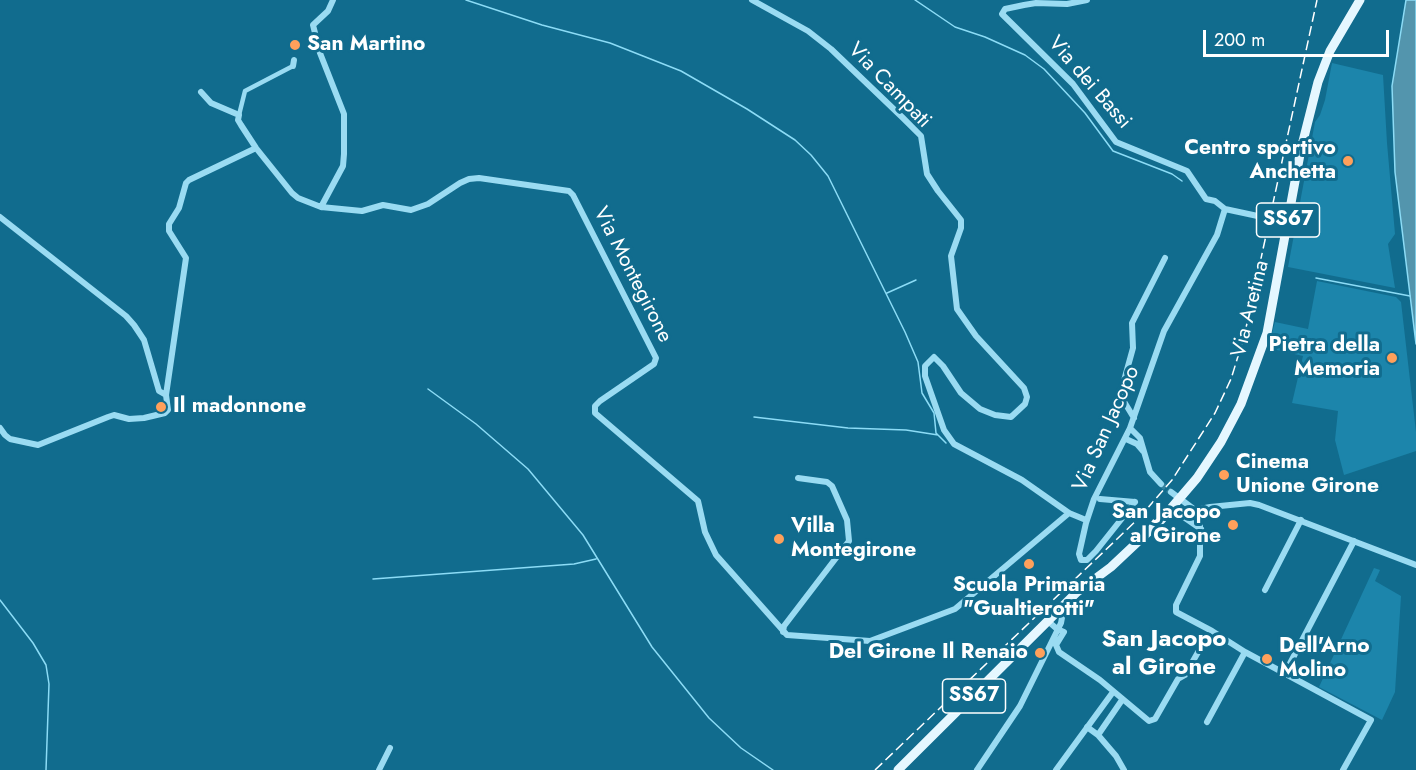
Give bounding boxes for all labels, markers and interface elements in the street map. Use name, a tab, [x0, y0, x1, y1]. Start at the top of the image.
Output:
scale bar	[1206, 18, 1392, 56]
text: 200 m	[1214, 27, 1265, 53]
place label: San Martino	[307, 32, 425, 58]
street label: Via dei Bassi	[1042, 32, 1136, 134]
marker: San Martino	[288, 38, 302, 52]
street label: Via Campati	[842, 38, 936, 134]
place label: Centro sportivo Anchetta	[1184, 136, 1336, 186]
marker: Centro sportivo Anchetta	[1341, 154, 1355, 168]
street label: Via Montegirone	[587, 203, 677, 347]
road number: SS67	[1256, 203, 1320, 237]
street label: Via Aretina	[1227, 258, 1275, 360]
place label: Pietra della Memoria	[1269, 333, 1380, 383]
marker: Pietra della Memoria	[1385, 351, 1399, 365]
street label: Via San Jacopo	[1068, 362, 1146, 496]
place label: Il madonnone	[173, 394, 306, 420]
marker: Il madonnone	[154, 400, 168, 414]
place label: Cinema Unione Girone	[1236, 450, 1379, 500]
marker: Cinema Unione Girone	[1217, 468, 1231, 482]
place label: San Jacopo al Girone	[1112, 500, 1221, 550]
place label: Villa Montegirone	[791, 514, 916, 564]
marker: San Jacopo al Girone	[1226, 518, 1240, 532]
marker: Villa Montegirone	[772, 532, 786, 546]
marker: Scuola Primaria "Gualtierotti"	[1022, 557, 1036, 571]
place label: Scuola Primaria "Gualtierotti"	[953, 573, 1105, 623]
district label: San Jacopo al Girone	[1102, 626, 1226, 682]
place label: Dell'Arno Molino	[1279, 634, 1370, 684]
place label: Del Girone Il Renaio	[829, 640, 1028, 666]
marker: Del Girone Il Renaio	[1033, 646, 1047, 660]
marker: Dell'Arno Molino	[1260, 652, 1274, 666]
road number: SS67	[942, 679, 1006, 713]

